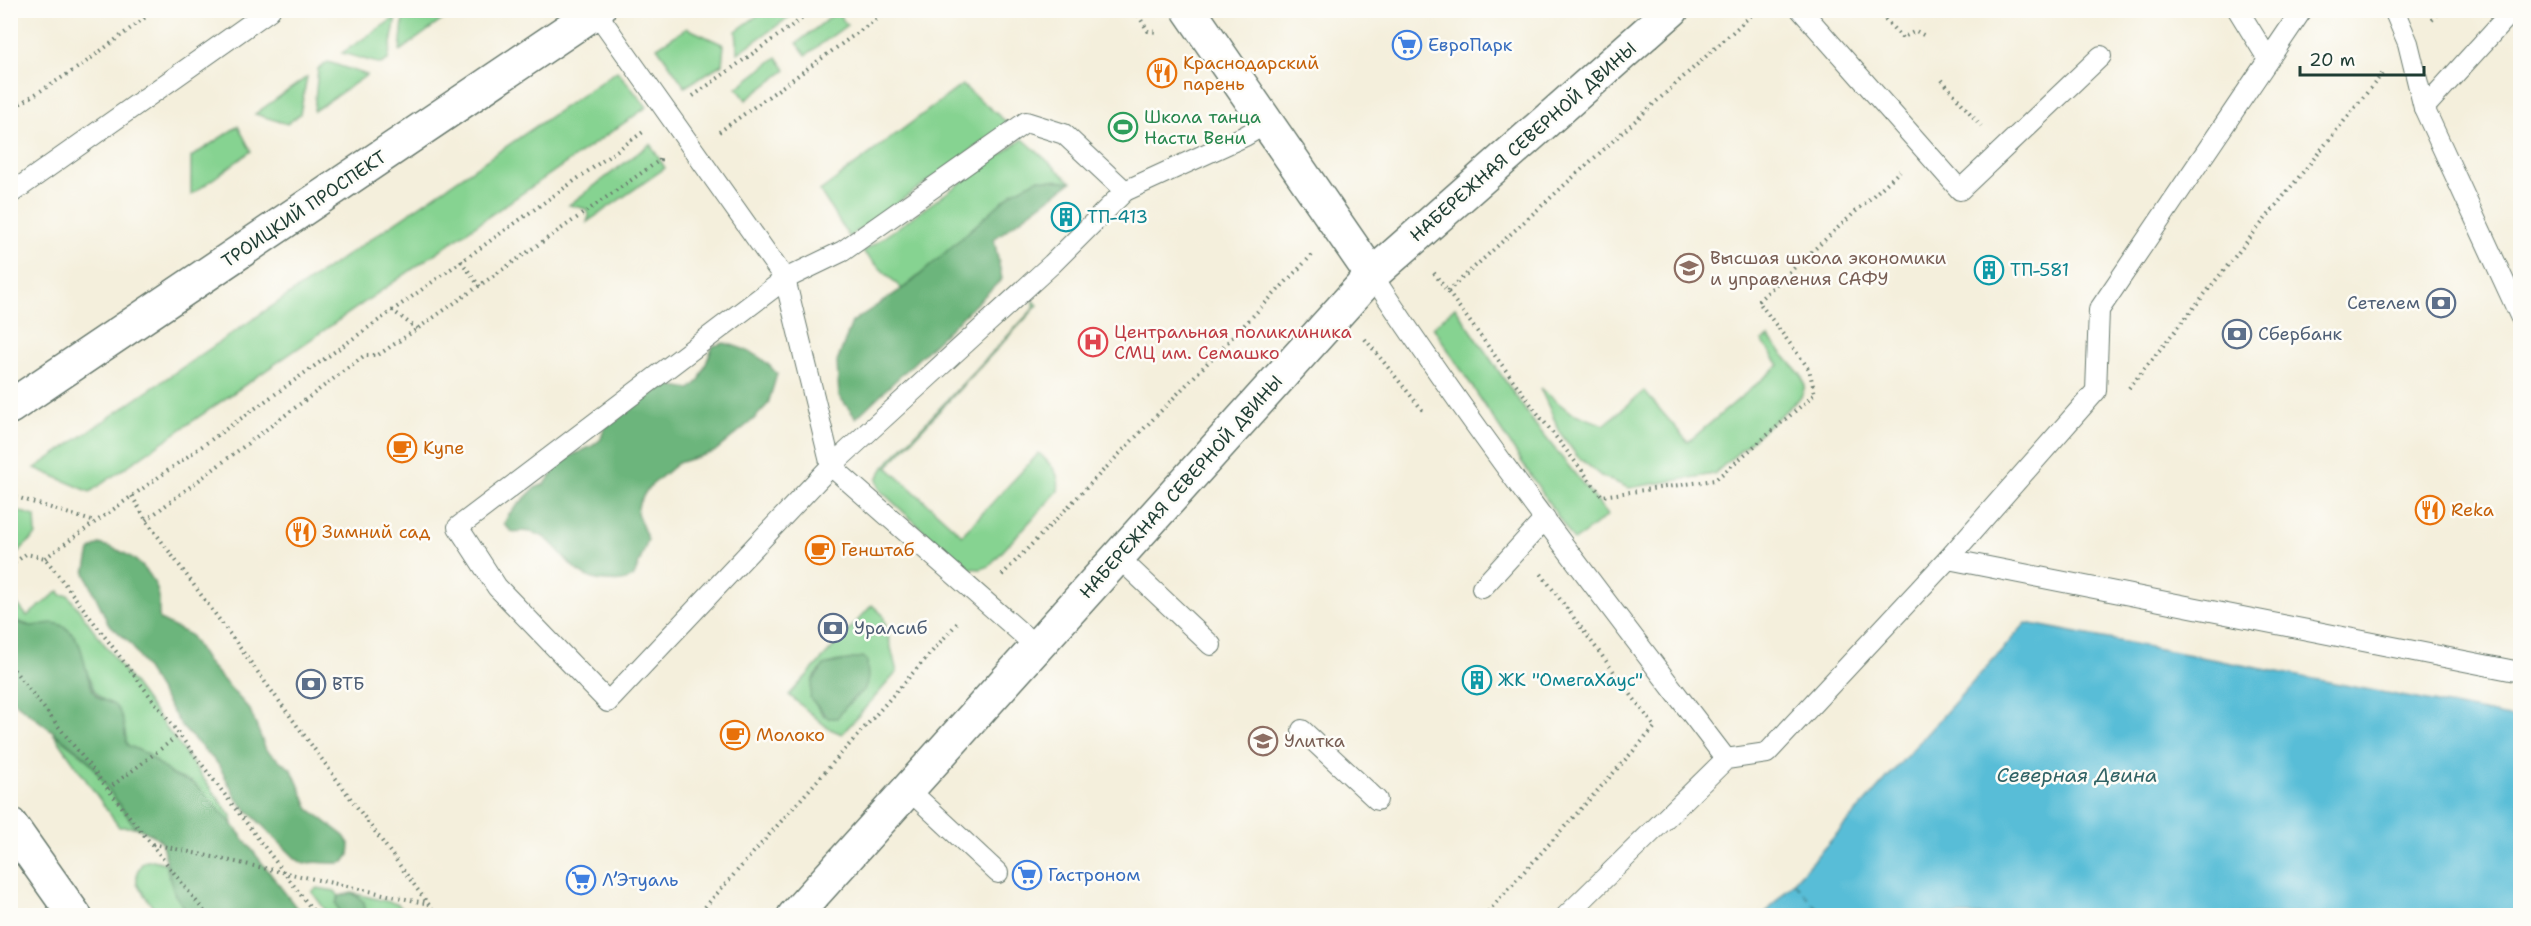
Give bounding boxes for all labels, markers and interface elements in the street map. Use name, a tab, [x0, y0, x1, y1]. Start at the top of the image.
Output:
supermarket icon: ЕвроПарк	[1391, 29, 1423, 61]
place label: ЕвроПарк	[1428, 33, 1513, 57]
street label: НАБЕРЕЖНАЯ СЕВЕРНОЙ ДВИНЫ	[1405, 37, 1641, 247]
scale bar	[2300, 39, 2424, 77]
text: 20 m	[2309, 48, 2355, 72]
place label: Краснодарский парень	[1183, 51, 1319, 96]
restaurant icon: Краснодарский парень	[1146, 57, 1178, 89]
place label: Школа танца Насти Вени	[1144, 105, 1261, 150]
sports icon: Школа танца Насти Вени	[1107, 111, 1139, 143]
street label: ТРОИЦКИЙ ПРОСПЕКТ	[217, 145, 391, 273]
building icon: ТП-413	[1050, 201, 1082, 233]
place label: ТП-413	[1087, 205, 1148, 229]
place label: Высшая школа экономики и управления САФУ	[1710, 246, 1947, 291]
school or university icon: Высшая школа экономики и управления САФУ	[1673, 252, 1705, 284]
building icon: ТП-581	[1973, 254, 2005, 286]
place label: ТП-581	[2010, 258, 2069, 282]
bank icon: Сетелем	[2425, 287, 2457, 319]
place label: Сетелем	[2347, 291, 2420, 315]
bank icon: Сбербанк	[2221, 318, 2253, 350]
place label: Центральная поликлиника СМЦ им. Семашко	[1114, 320, 1352, 365]
place label: Сбербанк	[2258, 322, 2342, 346]
hospital icon: Центральная поликлиника СМЦ им. Семашко	[1077, 326, 1109, 358]
street label: НАБЕРЕЖНАЯ СЕВЕРНОЙ ДВИНЫ	[1074, 370, 1288, 604]
cafe icon: Купе	[386, 432, 418, 464]
place label: Купе	[423, 436, 465, 460]
restaurant icon: Reka	[2414, 494, 2446, 526]
place label: Reka	[2451, 498, 2494, 522]
restaurant icon: Зимний сад	[285, 516, 317, 548]
place label: Зимний сад	[322, 520, 431, 544]
cafe icon: Генштаб	[804, 534, 836, 566]
place label: Генштаб	[841, 538, 915, 562]
bank icon: Уралсиб	[817, 612, 849, 644]
place label: Уралсиб	[854, 616, 928, 640]
building icon: ЖК "ОмегаХаус"	[1461, 664, 1493, 696]
bank icon: ВТБ	[295, 668, 327, 700]
place label: ЖК "ОмегаХаус"	[1498, 668, 1643, 692]
place label: ВТБ	[332, 672, 365, 696]
cafe icon: Молоко	[719, 719, 751, 751]
place label: Молоко	[756, 723, 825, 747]
school or university icon: Улитка	[1247, 725, 1279, 757]
place label: Улитка	[1284, 729, 1345, 753]
water label: Северная Двина	[1997, 762, 2157, 788]
supermarket icon: Гастроном	[1011, 859, 1043, 891]
place label: Гастроном	[1048, 863, 1140, 887]
supermarket icon: Л’Этуаль	[565, 864, 597, 896]
place label: Л’Этуаль	[602, 868, 678, 892]

